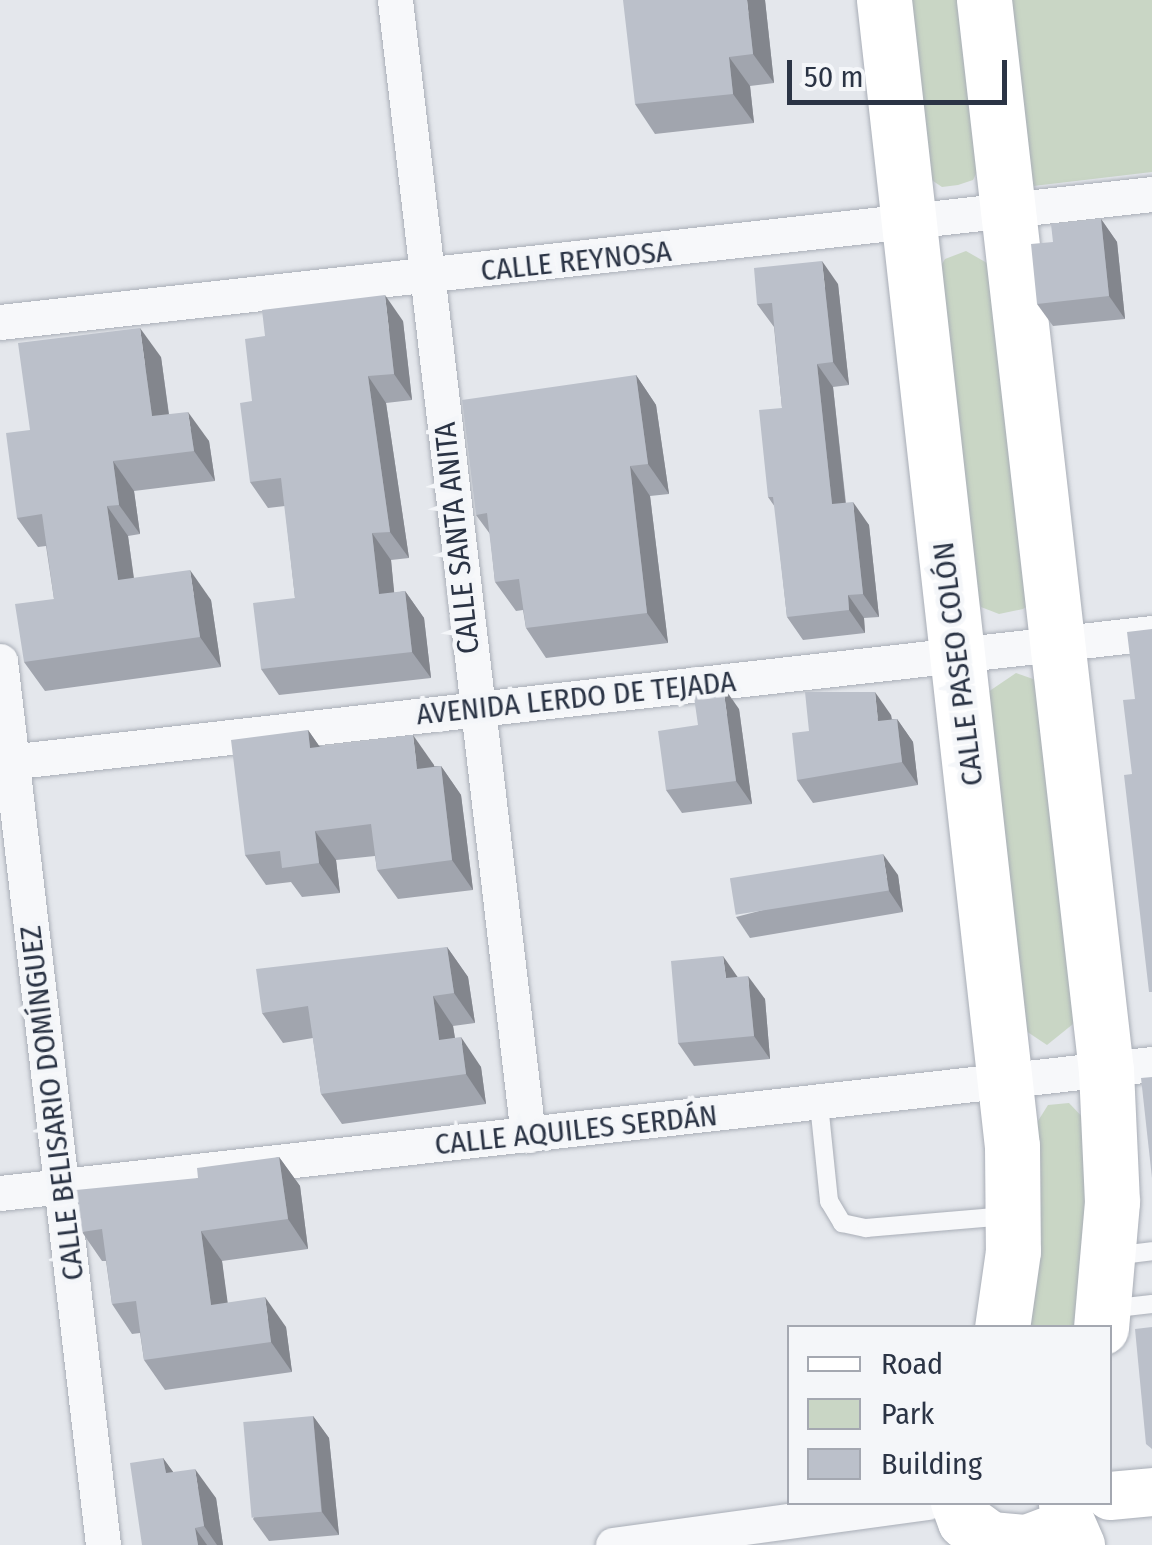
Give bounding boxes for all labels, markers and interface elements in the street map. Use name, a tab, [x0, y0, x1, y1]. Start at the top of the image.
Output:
scale bar	[792, 40, 1012, 102]
text: 50 m	[804, 59, 864, 95]
street label: CALLE REYNOSA	[479, 233, 673, 289]
street label: CALLE SANTA ANITA	[427, 420, 487, 656]
street label: CALLE PASEO COLÓN	[925, 540, 991, 788]
street label: AVENIDA LERDO DE TEJADA	[415, 663, 737, 733]
street label: CALLE BELISARIO DOMÍNGUEZ	[12, 924, 92, 1282]
street label: CALLE AQUILES SERDÁN	[433, 1097, 719, 1163]
legend	[787, 1325, 1112, 1505]
text: Road	[881, 1346, 943, 1382]
text: Park	[881, 1396, 934, 1432]
text: Building	[881, 1446, 982, 1482]

